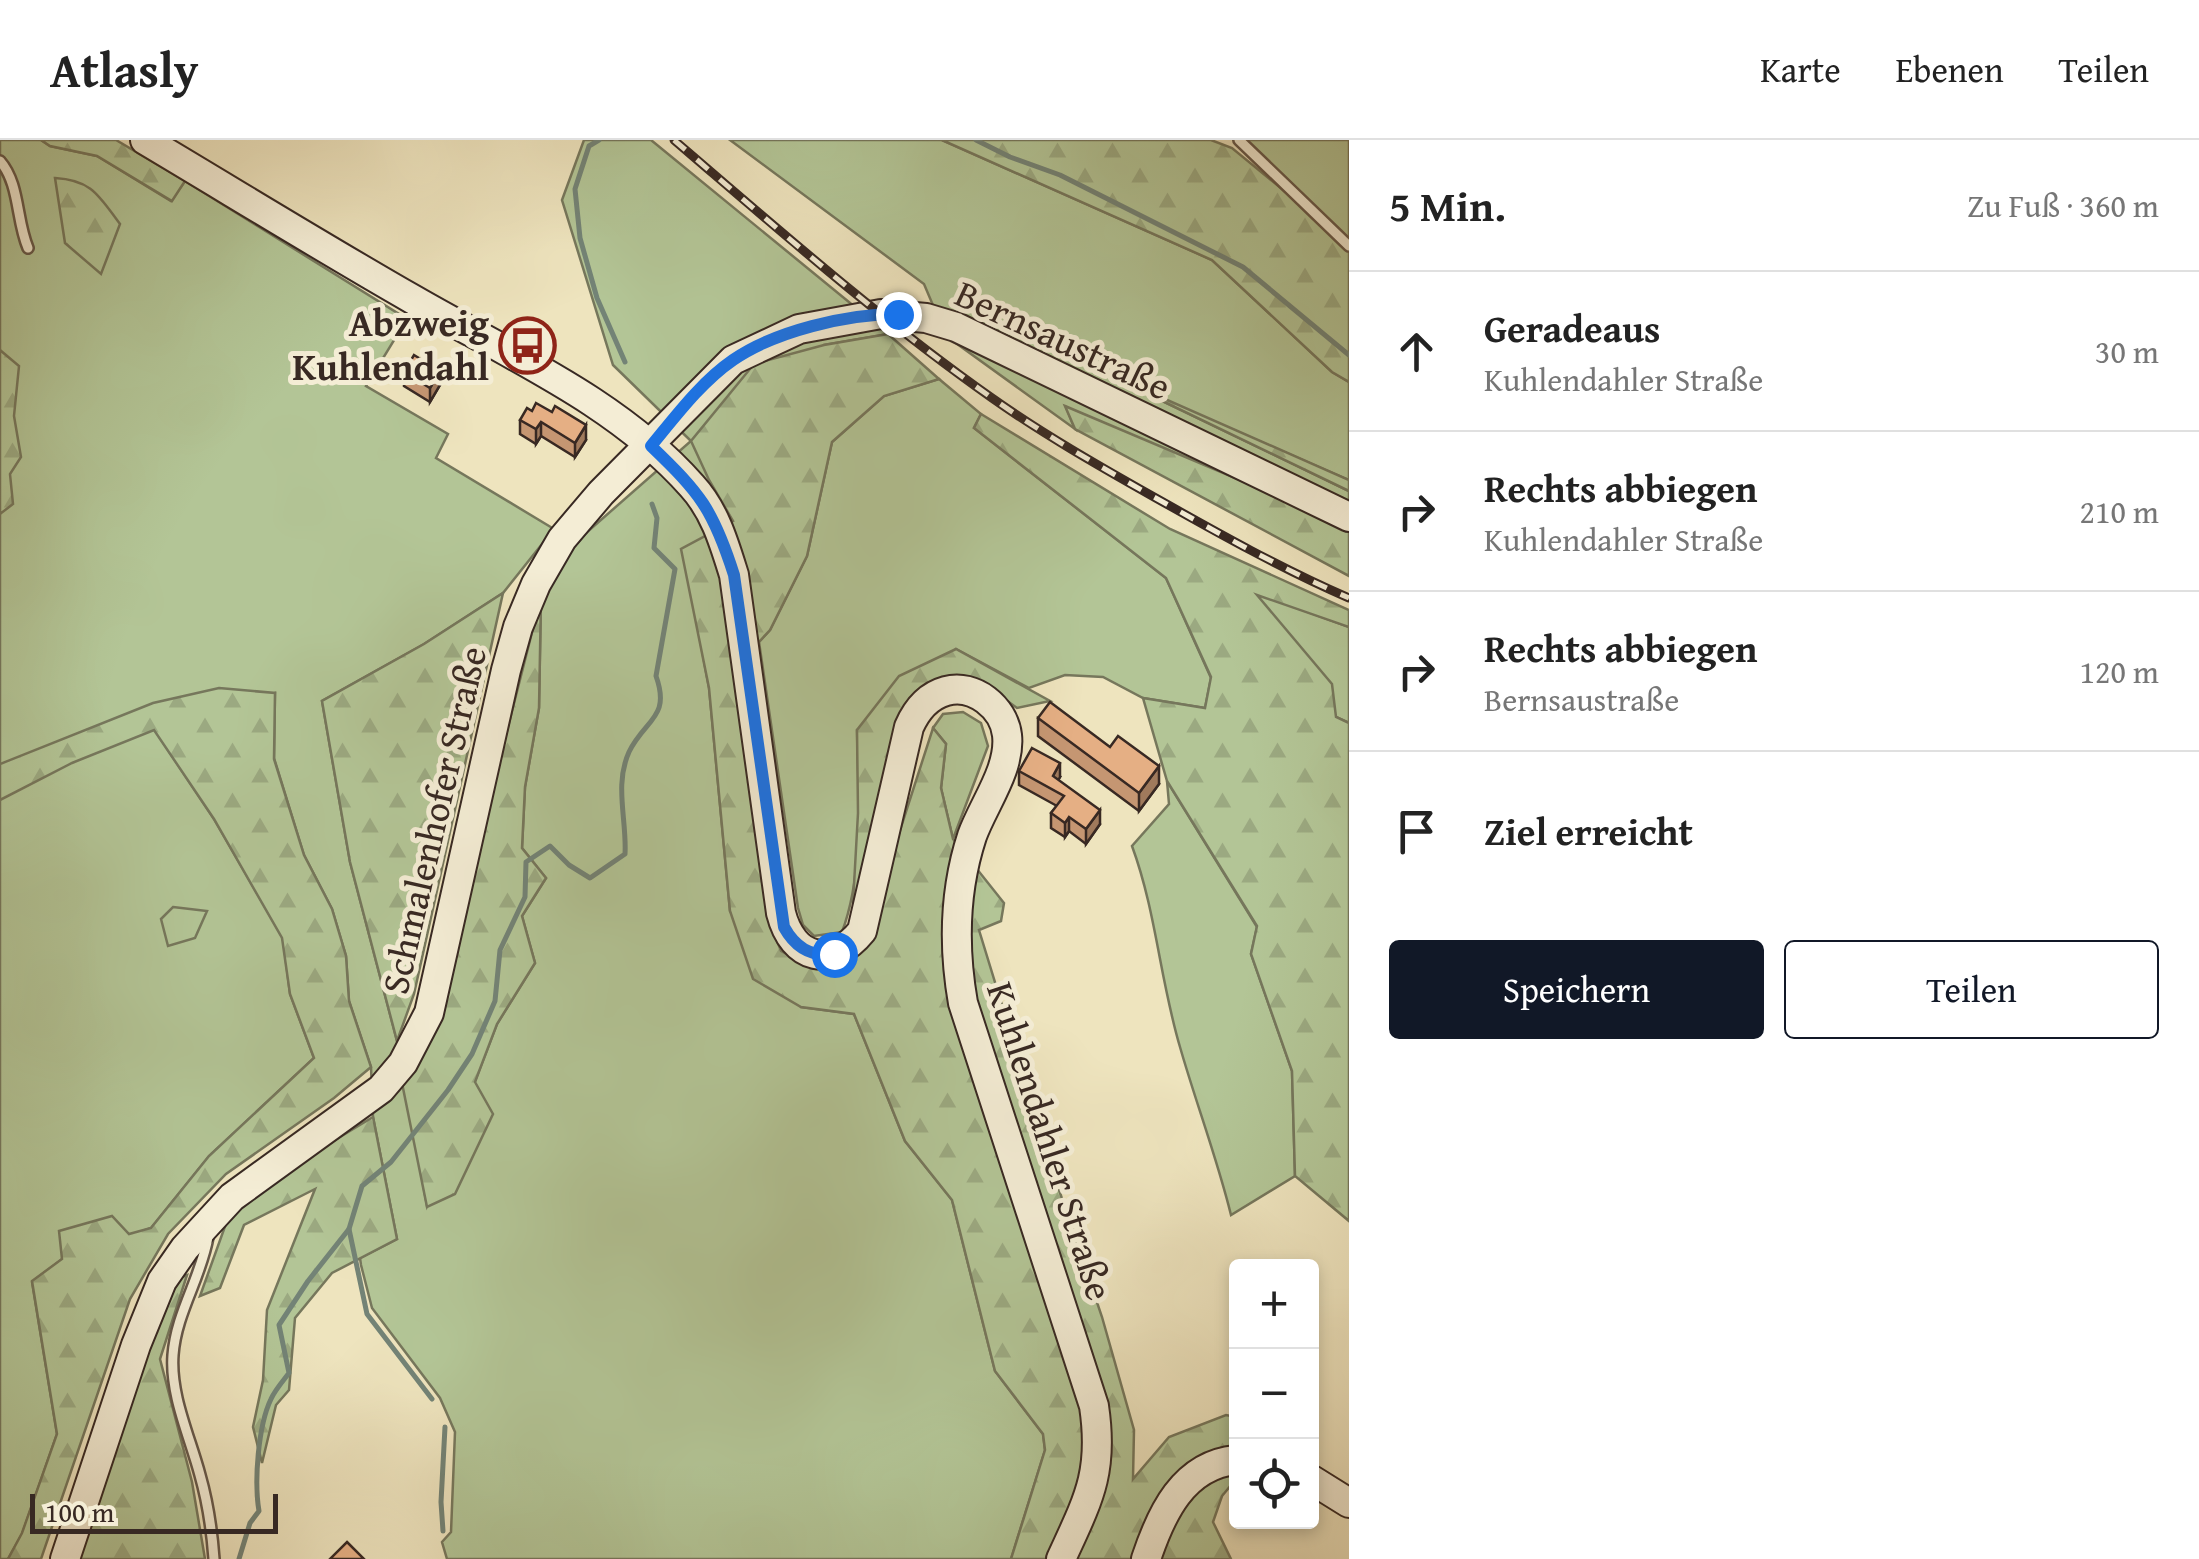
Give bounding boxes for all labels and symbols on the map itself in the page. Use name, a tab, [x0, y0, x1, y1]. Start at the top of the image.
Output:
street label: Bernsaustraße	[947, 265, 1180, 413]
route end	[876, 292, 922, 338]
place label: Abzweig Kuhlendahl	[292, 294, 490, 394]
bus stop icon: Abzweig Kuhlendahl	[498, 315, 558, 375]
street label: Schmalenhofer Straße	[366, 640, 500, 999]
route start	[812, 932, 858, 978]
street label: Kuhlendahler Straße	[973, 974, 1129, 1307]
scale bar	[30, 1489, 278, 1534]

